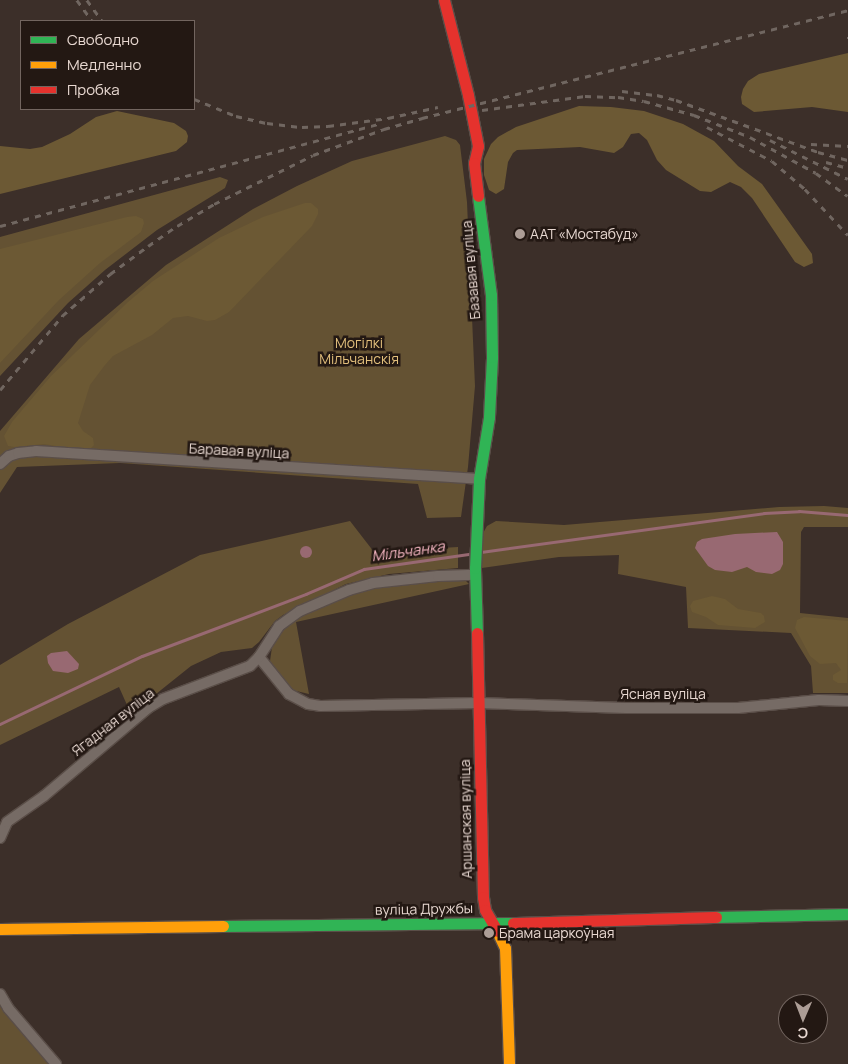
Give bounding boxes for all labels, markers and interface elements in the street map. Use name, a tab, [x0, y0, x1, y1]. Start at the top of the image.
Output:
legend	[20, 20, 195, 110]
text: Свободно	[67, 29, 139, 50]
text: Медленно	[67, 54, 141, 75]
text: Пробка	[67, 79, 120, 100]
street label: Базавая вуліца	[458, 220, 484, 320]
place label: ААТ «Мостабуд»	[530, 226, 639, 242]
marker: ААТ «Мостабуд»	[514, 228, 526, 240]
park label: Могілкі Мільчанскія	[319, 335, 399, 368]
street label: Баравая вуліца	[188, 440, 290, 462]
water label: Мільчанка	[370, 537, 446, 565]
street label: Ягадная вуліца	[68, 685, 158, 759]
street label: Ясная вуліца	[620, 686, 706, 702]
street label: Аршанская вуліца	[457, 759, 475, 879]
street label: вуліца Дружбы	[375, 900, 473, 918]
place label: Брама царкоўная	[499, 925, 614, 941]
marker: Брама царкоўная	[483, 927, 495, 939]
north arrow	[778, 994, 828, 1044]
text: С	[797, 1024, 808, 1043]

